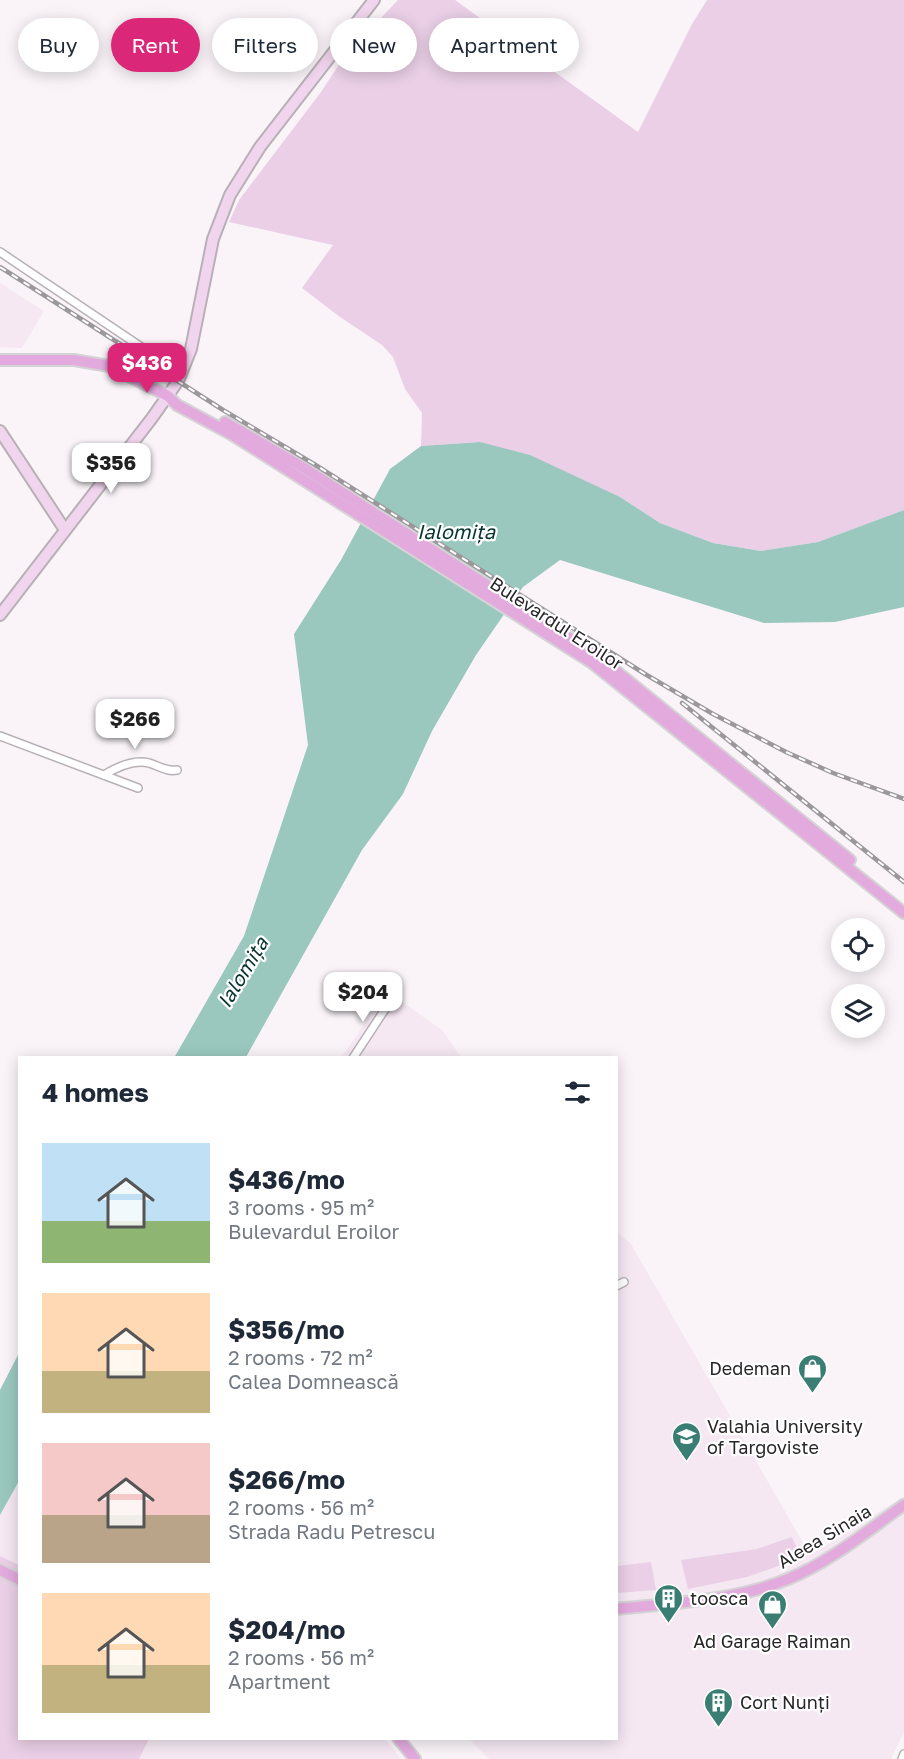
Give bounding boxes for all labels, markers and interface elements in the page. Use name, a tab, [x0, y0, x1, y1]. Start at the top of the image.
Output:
chip: Buy	[18, 18, 99, 72]
chip: Rent	[111, 18, 200, 72]
chip: Filters	[212, 18, 318, 72]
chip: New	[330, 18, 417, 72]
chip: Apartment	[429, 18, 579, 72]
pin: $436	[111, 343, 183, 394]
text: $436	[122, 350, 172, 374]
pin: $356	[75, 443, 147, 494]
text: $356	[86, 450, 136, 474]
water label: Ialomița	[417, 519, 496, 544]
street label: Bulevardul Eroilor	[486, 572, 628, 674]
pin: $266	[99, 699, 171, 750]
text: $266	[110, 706, 161, 730]
map controls	[831, 918, 885, 1038]
button: locate	[831, 918, 885, 972]
water label: Ialomița	[212, 932, 274, 1012]
pin: $204	[327, 972, 399, 1023]
text: $204	[337, 979, 389, 1003]
button: layers	[831, 984, 885, 1038]
icon: filters	[561, 1076, 594, 1109]
text: 4 homes	[42, 1077, 149, 1108]
text: $436/mo	[228, 1164, 345, 1195]
icon: home	[90, 1167, 162, 1239]
text: 3 rooms · 95 m²	[228, 1195, 374, 1219]
text: Bulevardul Eroilor	[228, 1219, 399, 1243]
text: $356/mo	[228, 1314, 344, 1345]
icon: home	[90, 1317, 162, 1389]
text: 2 rooms · 72 m²	[228, 1345, 373, 1369]
shop icon: Dedeman	[796, 1352, 828, 1394]
place label: Dedeman	[709, 1357, 791, 1379]
text: Calea Domnească	[228, 1369, 399, 1393]
place label: Valahia University of Targoviste	[707, 1415, 863, 1458]
school or university icon: Valahia University of Targoviste	[670, 1420, 702, 1462]
text: $266/mo	[228, 1464, 345, 1495]
icon: home	[90, 1467, 162, 1539]
text: 2 rooms · 56 m²	[228, 1495, 374, 1519]
street label: Aleea Sinaia	[773, 1499, 875, 1573]
text: Strada Radu Petrescu	[228, 1519, 435, 1543]
building icon: toosca	[653, 1582, 685, 1624]
place label: toosca	[690, 1587, 748, 1609]
shop icon: Ad Garage Raiman	[756, 1588, 788, 1630]
text: $204/mo	[228, 1614, 345, 1645]
icon: home	[90, 1617, 162, 1689]
place label: Ad Garage Raiman	[693, 1630, 851, 1652]
text: 2 rooms · 56 m²	[228, 1645, 374, 1669]
text: Apartment	[228, 1669, 331, 1693]
building icon: Cort Nunți	[703, 1686, 735, 1728]
place label: Cort Nunți	[740, 1691, 830, 1713]

